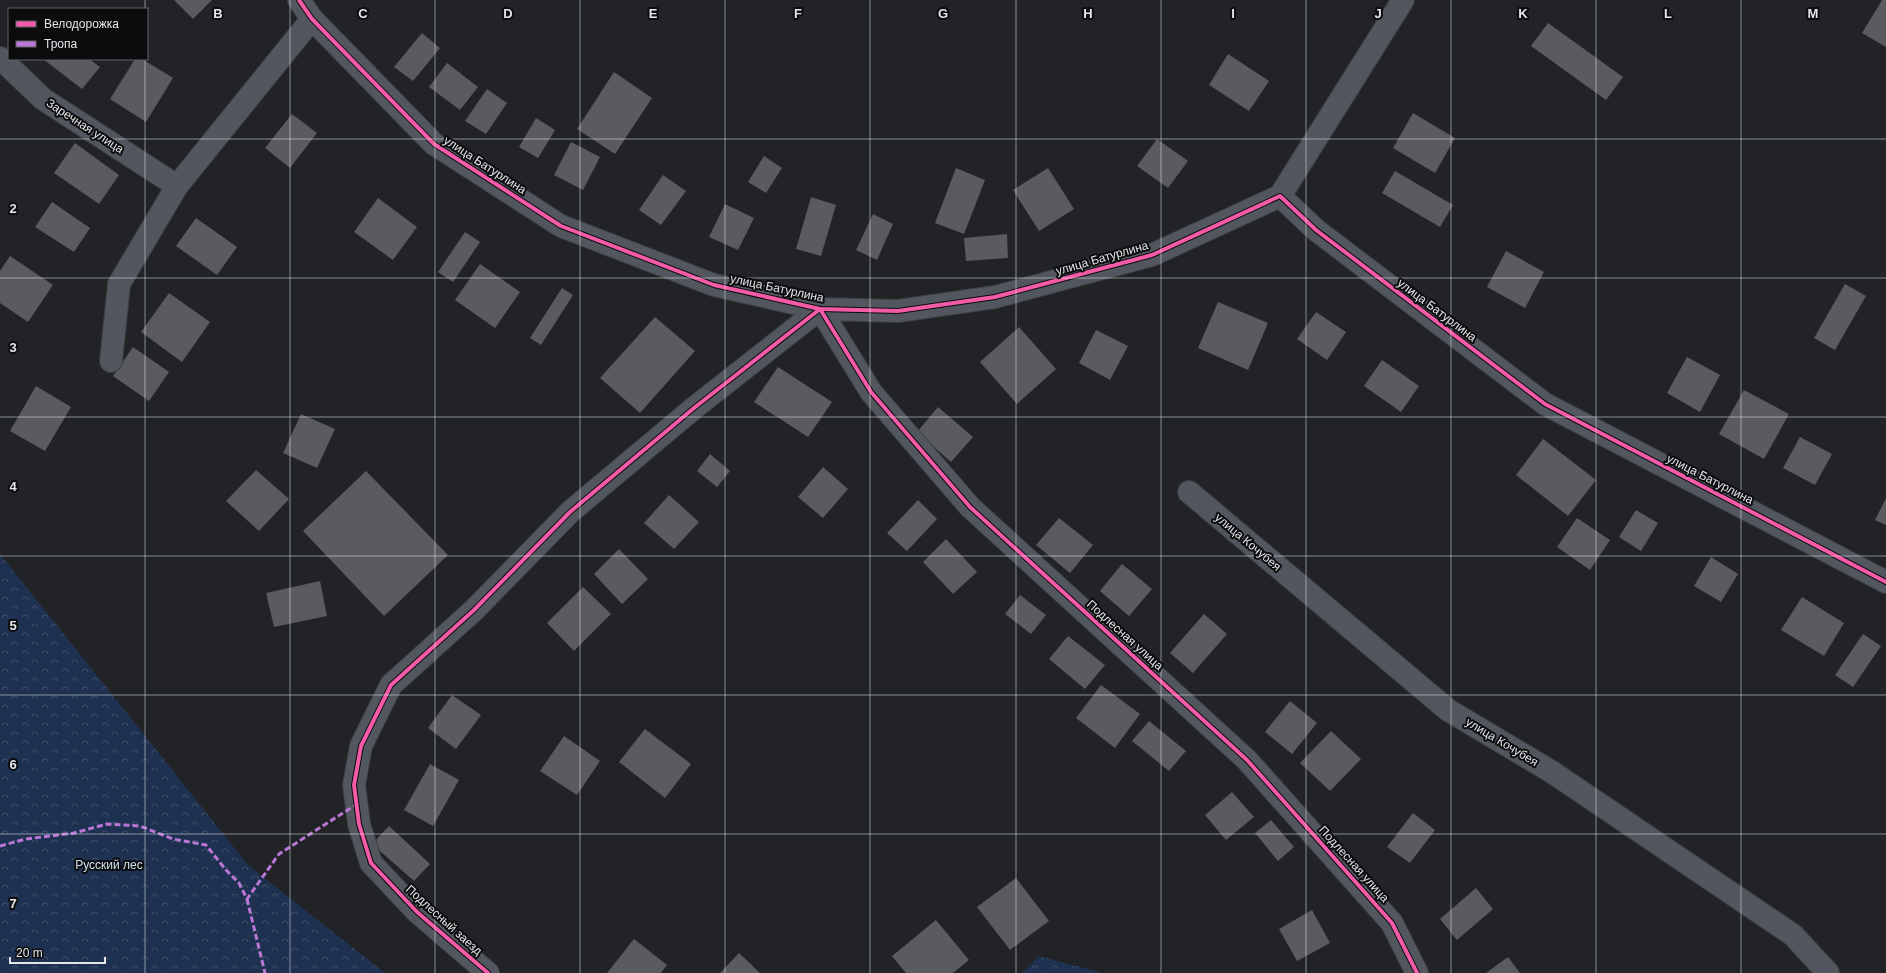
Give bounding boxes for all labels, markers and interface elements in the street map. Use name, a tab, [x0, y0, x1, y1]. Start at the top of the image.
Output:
text: B	[213, 6, 223, 21]
text: C	[358, 6, 368, 21]
text: D	[503, 6, 513, 21]
text: E	[649, 6, 658, 21]
text: F	[794, 6, 802, 21]
text: G	[938, 6, 948, 21]
text: H	[1083, 6, 1093, 21]
text: I	[1231, 6, 1235, 21]
text: J	[1374, 6, 1382, 21]
text: K	[1518, 6, 1528, 21]
text: L	[1664, 6, 1672, 21]
text: M	[1808, 6, 1818, 21]
legend	[8, 8, 148, 60]
text: Велодорожка	[44, 17, 119, 31]
text: Тропа	[44, 37, 78, 51]
street label: Заречная улица	[44, 96, 127, 156]
street label: улица Батурлина	[441, 133, 529, 197]
text: 2	[9, 201, 17, 216]
street label: улица Батурлина	[1054, 238, 1150, 278]
street label: улица Батурлина	[729, 271, 825, 305]
street label: улица Батурлина	[1395, 276, 1480, 344]
text: 3	[9, 340, 17, 355]
street label: улица Батурлина	[1664, 451, 1756, 507]
text: 4	[9, 479, 17, 494]
street label: улица Кочубея	[1212, 510, 1284, 574]
street label: Подлесная улица	[1084, 597, 1166, 673]
text: 5	[9, 618, 17, 633]
street label: улица Кочубея	[1463, 715, 1541, 769]
text: 6	[9, 757, 17, 772]
street label: Подлесная улица	[1316, 823, 1392, 905]
park label: Русский лес	[75, 858, 143, 872]
street label: Подлесный заезд	[403, 882, 485, 958]
text: 7	[9, 896, 17, 911]
scale bar	[10, 939, 105, 965]
text: 20 m	[16, 946, 43, 960]

